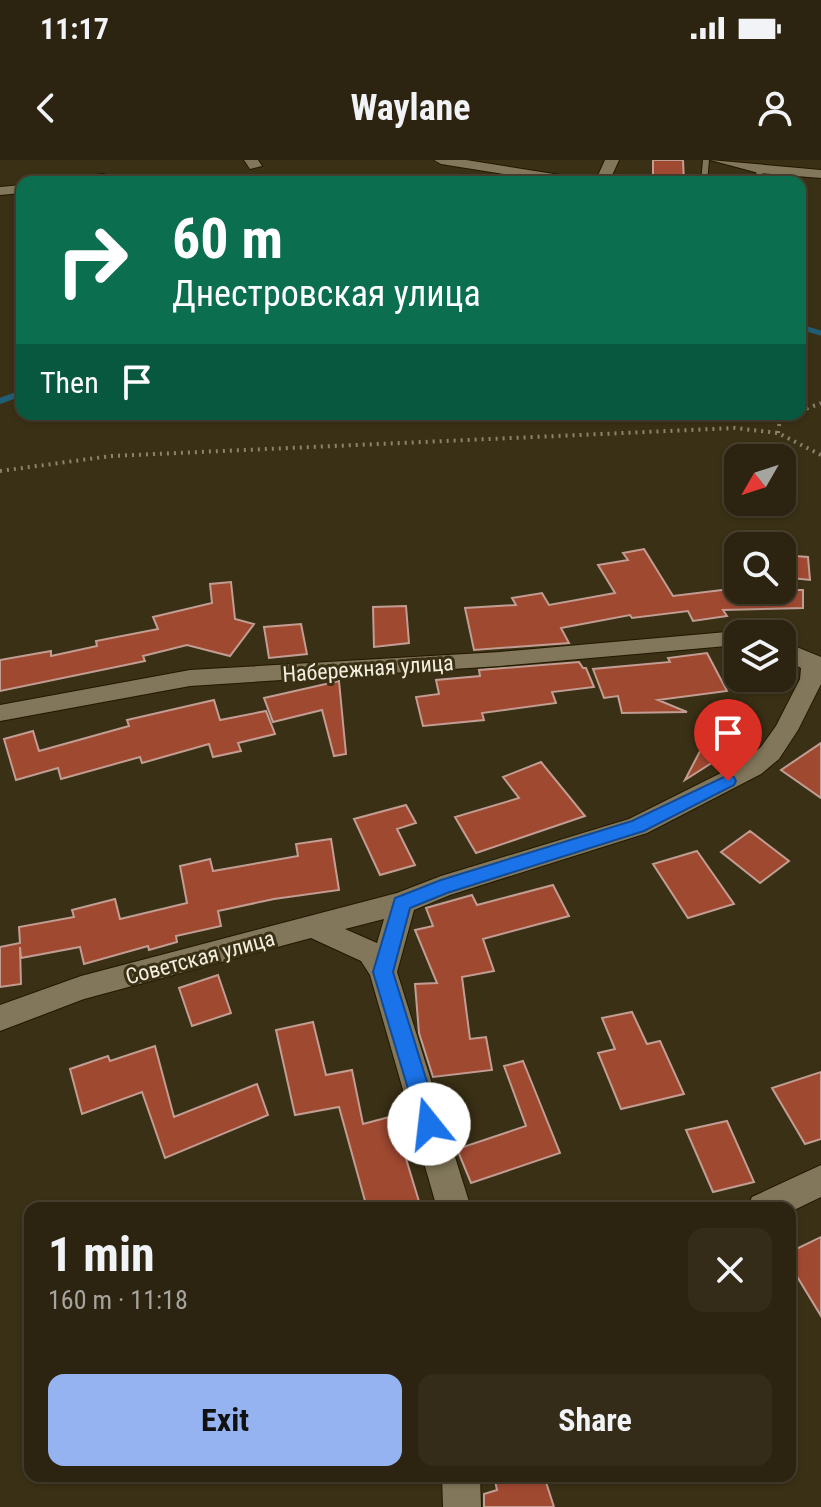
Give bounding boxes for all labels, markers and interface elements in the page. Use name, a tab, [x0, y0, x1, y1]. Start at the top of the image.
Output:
text: 11:17	[40, 11, 109, 46]
icon: back	[24, 86, 68, 130]
icon: person	[753, 86, 797, 130]
text: Waylane	[350, 87, 471, 129]
text: 60 m	[172, 206, 283, 272]
icon: right	[40, 208, 144, 312]
text: Днестровская улица	[172, 273, 481, 315]
icon: arrive	[115, 360, 159, 404]
text: Then	[40, 365, 99, 400]
north arrow	[724, 444, 796, 516]
map controls	[724, 444, 796, 692]
button: search	[724, 532, 796, 604]
button: layers	[724, 620, 796, 692]
street label: Набережная улица	[282, 650, 454, 687]
pin	[694, 699, 762, 781]
icon: arrive	[706, 711, 750, 755]
street label: Советская улица	[123, 926, 277, 989]
position arrow	[387, 1082, 471, 1166]
text: 1 min	[48, 1226, 155, 1283]
button: close	[688, 1228, 772, 1312]
text: 160 m · 11:18	[48, 1285, 188, 1315]
button: Exit	[48, 1374, 402, 1466]
button: Share	[418, 1374, 772, 1466]

